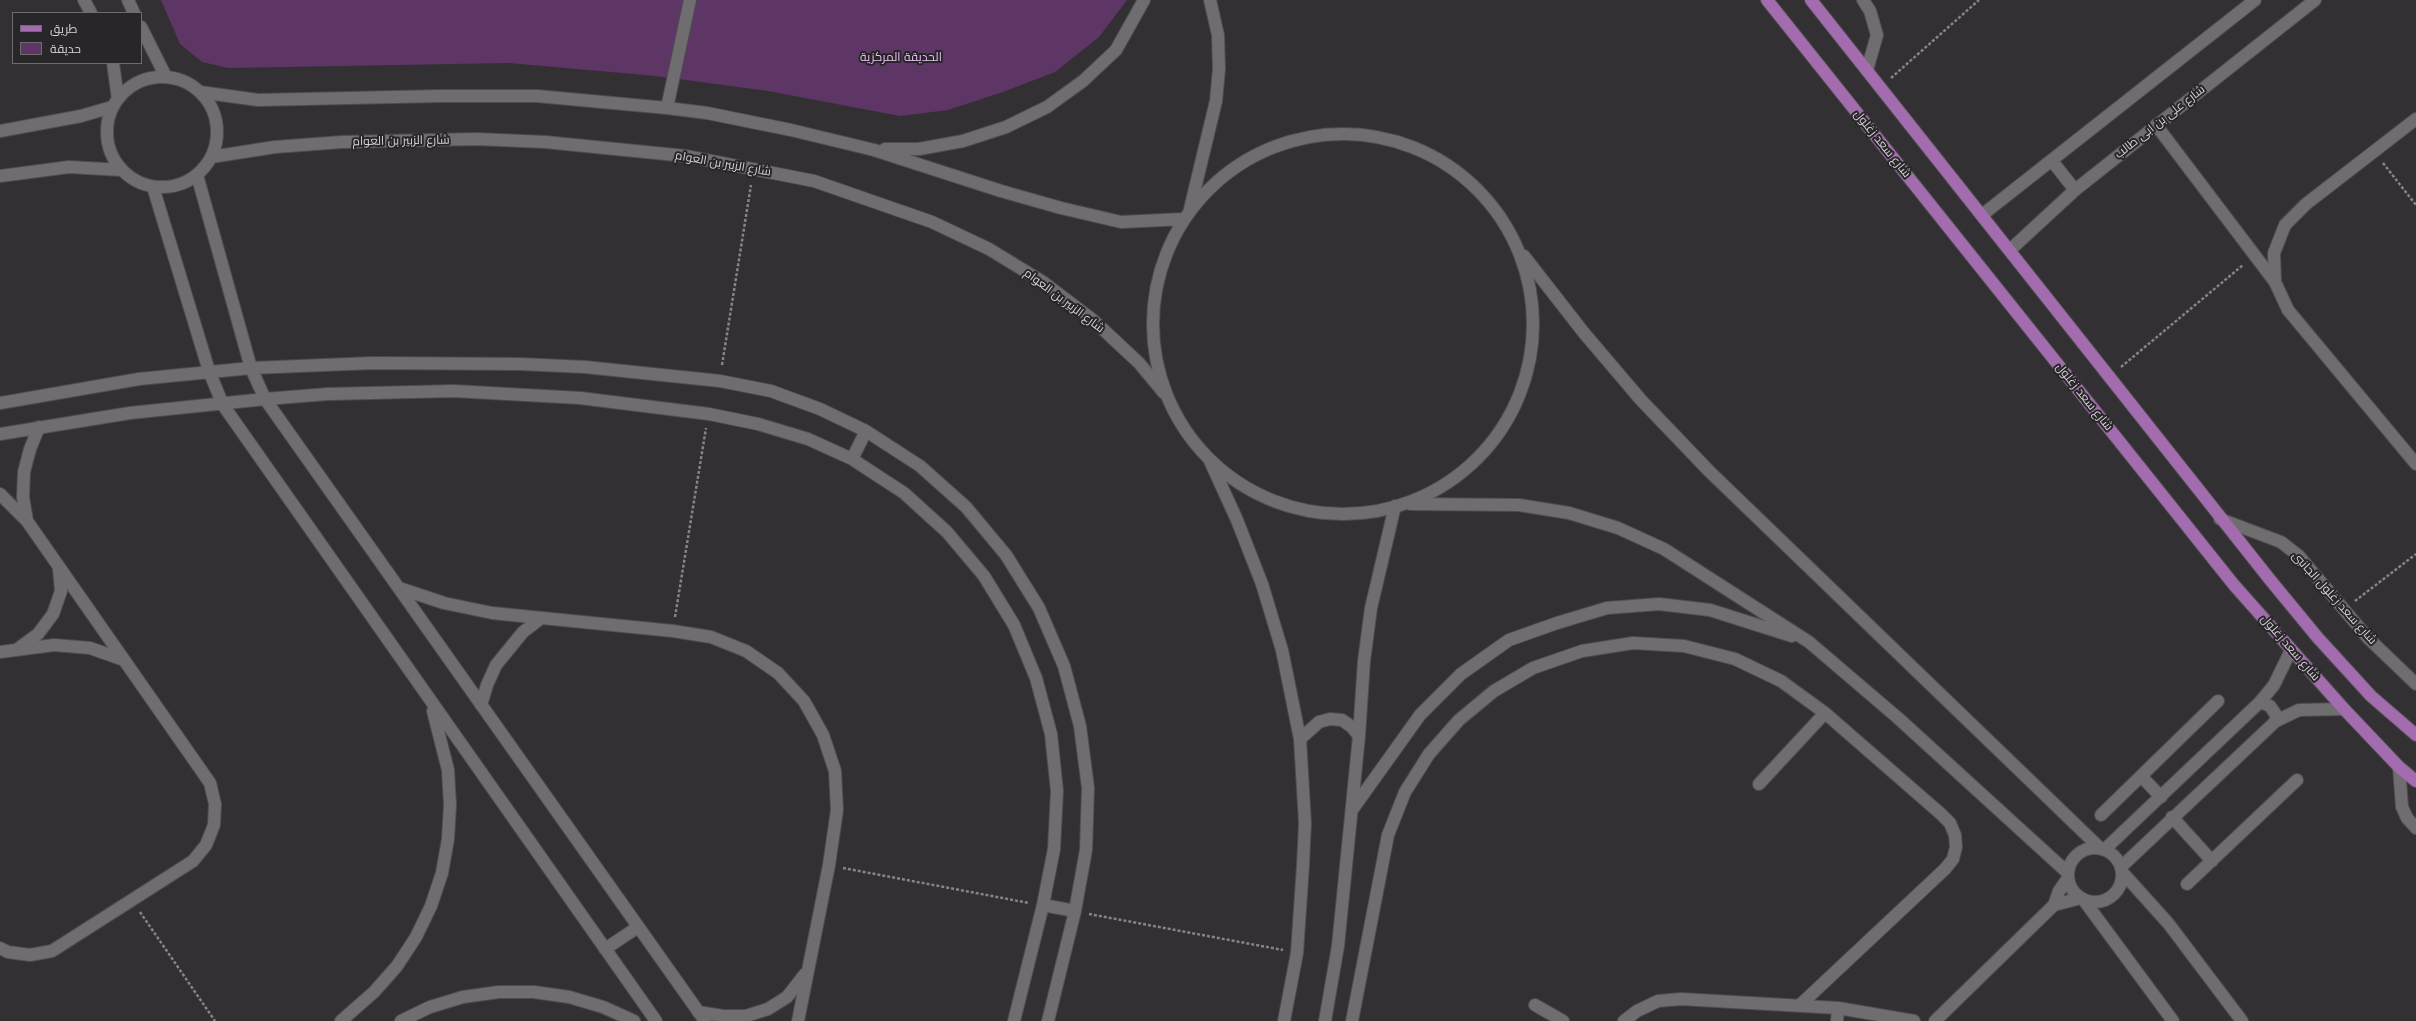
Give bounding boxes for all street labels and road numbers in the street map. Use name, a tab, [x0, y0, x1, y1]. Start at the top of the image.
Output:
street label: شارع على بن ابى طالب	[2112, 82, 2208, 162]
street label: شارع سعد زغلول	[1850, 107, 1914, 181]
street label: شارع الزبير بن العوام	[352, 133, 450, 149]
street label: شارع الزبير بن العوام	[674, 148, 772, 180]
street label: شارع الزبير بن العوام	[1021, 266, 1107, 336]
street label: شارع سعد زغلول	[2052, 360, 2116, 434]
street label: شارع سعد زغلول الجانبى	[2289, 549, 2379, 647]
street label: شارع سعد زغلول	[2257, 612, 2323, 684]

